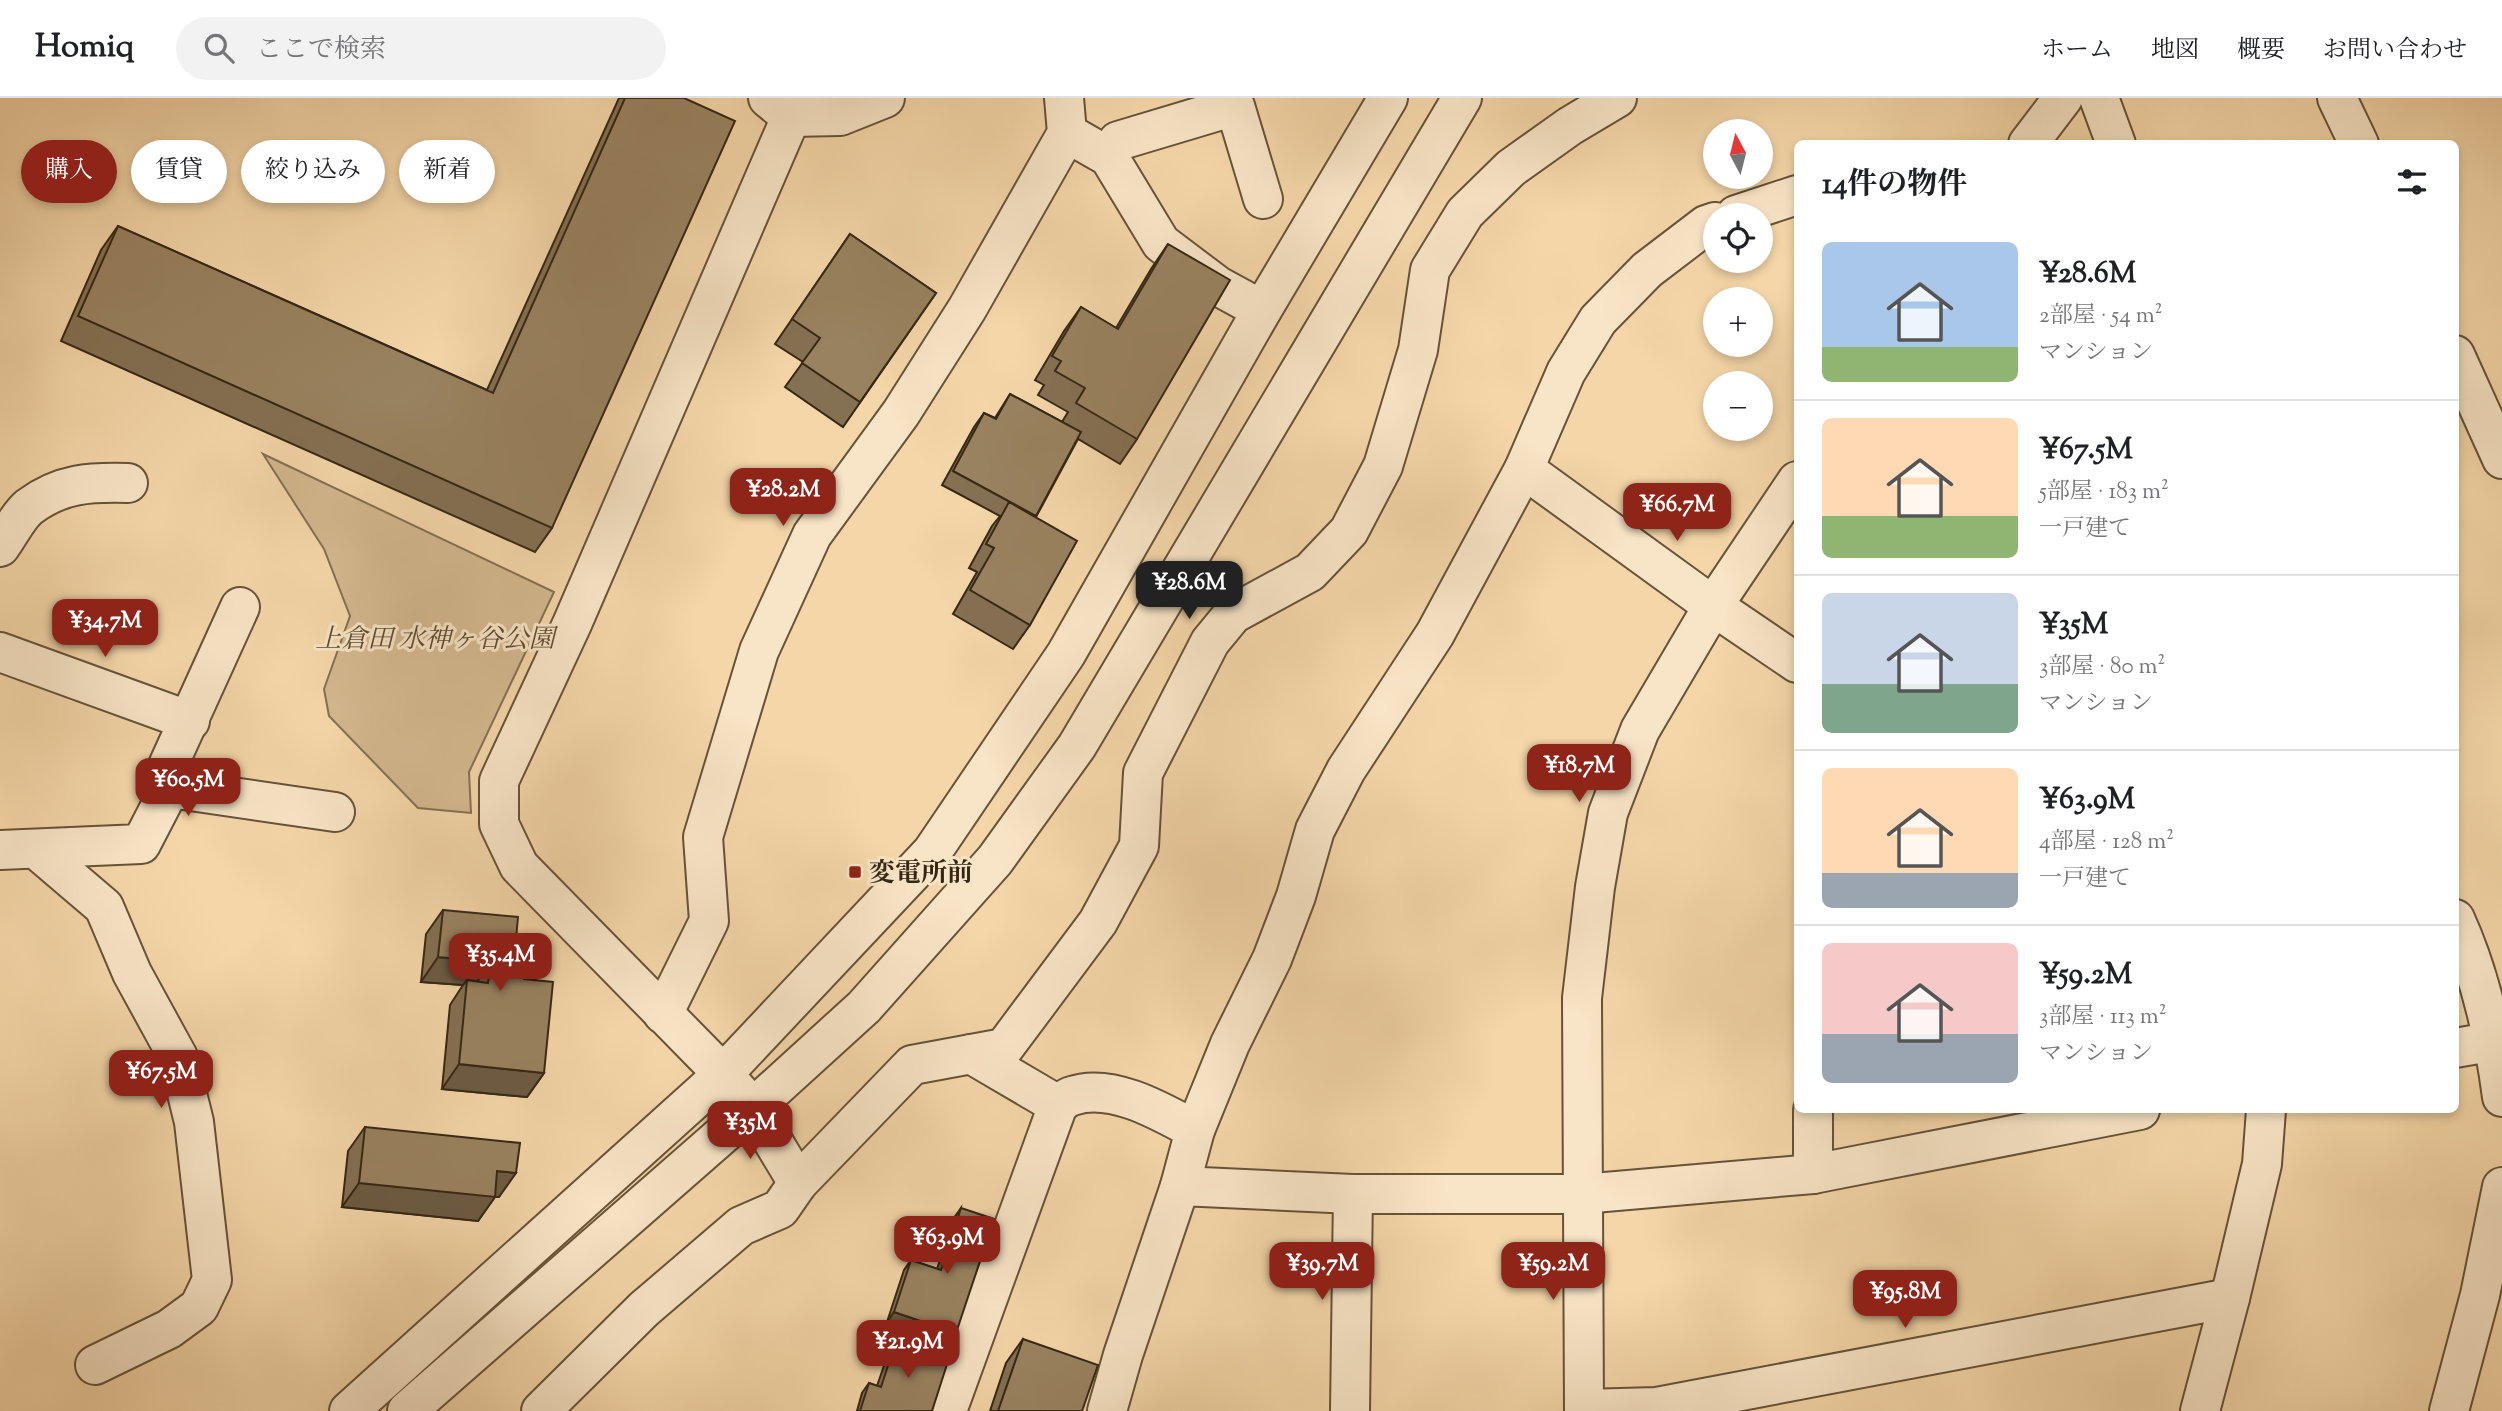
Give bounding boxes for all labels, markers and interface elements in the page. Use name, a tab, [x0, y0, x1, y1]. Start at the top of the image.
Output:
search box	[176, 17, 666, 80]
text: Homiq	[35, 24, 134, 72]
icon: search	[200, 29, 238, 67]
text: ここで検索	[256, 32, 386, 69]
text: ホーム	[2041, 34, 2113, 68]
text: 地図	[2151, 34, 2199, 68]
text: 概要	[2237, 34, 2285, 68]
text: お問い合わせ	[2323, 34, 2467, 68]
north arrow	[1703, 119, 1773, 189]
map controls	[1703, 119, 1773, 441]
chip: 購入	[21, 140, 117, 203]
chip: 賃貸	[131, 140, 227, 203]
chip: 絞り込み	[241, 140, 385, 203]
chip: 新着	[399, 140, 495, 203]
icon: filters	[2393, 163, 2431, 201]
text: 14件の物件	[1822, 164, 1967, 207]
button: locate	[1703, 203, 1773, 273]
text: ¥28.6M	[2039, 253, 2136, 296]
icon: home	[1878, 270, 1962, 354]
button: +	[1703, 287, 1773, 357]
text: 2部屋 · 54 m²	[2039, 300, 2163, 333]
text: マンション	[2039, 337, 2153, 370]
button: −	[1703, 371, 1773, 441]
text: ¥67.5M	[2039, 429, 2133, 472]
icon: home	[1878, 446, 1962, 530]
pin: ¥28.2M	[726, 468, 840, 528]
text: ¥28.2M	[746, 474, 820, 507]
text: 5部屋 · 183 m²	[2039, 476, 2169, 509]
pin: ¥66.7M	[1620, 484, 1734, 543]
text: ¥66.7M	[1639, 489, 1715, 522]
text: 一戸建て	[2039, 513, 2131, 546]
pin: ¥28.6M	[1132, 561, 1246, 621]
text: ¥28.6M	[1152, 567, 1226, 600]
pin: ¥34.7M	[48, 600, 162, 659]
text: ¥35M	[2039, 604, 2108, 647]
text: ¥34.7M	[68, 605, 142, 638]
icon: home	[1878, 621, 1962, 705]
park label: 上倉田 水神ヶ谷公園	[315, 622, 559, 659]
text: 3部屋 · 80 m²	[2039, 651, 2165, 684]
text: マンション	[2039, 688, 2153, 721]
pin: ¥18.7M	[1522, 744, 1636, 804]
text: ¥18.7M	[1543, 750, 1615, 783]
pin: ¥60.5M	[131, 758, 245, 818]
text: ¥60.5M	[151, 764, 225, 797]
text: ¥63.9M	[2039, 779, 2135, 822]
icon: home	[1878, 796, 1962, 880]
text: 4部屋 · 128 m²	[2039, 826, 2174, 859]
place label: 変電所前	[869, 856, 973, 893]
text: 一戸建て	[2039, 863, 2131, 896]
marker: 変電所前	[847, 864, 863, 880]
pin: ¥35.4M	[443, 934, 557, 993]
text: ¥35.4M	[465, 939, 535, 972]
text: ¥59.2M	[2039, 954, 2132, 997]
icon: home	[1878, 971, 1962, 1055]
text: 3部屋 · 113 m²	[2039, 1001, 2167, 1034]
text: マンション	[2039, 1038, 2153, 1071]
pin: ¥67.5M	[104, 1051, 218, 1110]
text: ¥67.5M	[125, 1056, 197, 1089]
pin: ¥35M	[709, 1102, 791, 1161]
text: ¥35M	[723, 1107, 777, 1140]
pin: ¥63.9M	[890, 1216, 1004, 1276]
text: ¥63.9M	[910, 1222, 984, 1255]
pin: ¥39.7M	[1265, 1242, 1379, 1302]
pin: ¥59.2M	[1496, 1242, 1610, 1302]
text: ¥39.7M	[1285, 1248, 1359, 1281]
text: ¥59.2M	[1517, 1248, 1589, 1281]
pin: ¥95.8M	[1848, 1270, 1962, 1330]
text: ¥95.8M	[1869, 1276, 1941, 1309]
pin: ¥21.9M	[851, 1320, 965, 1380]
text: ¥21.9M	[873, 1326, 943, 1359]

